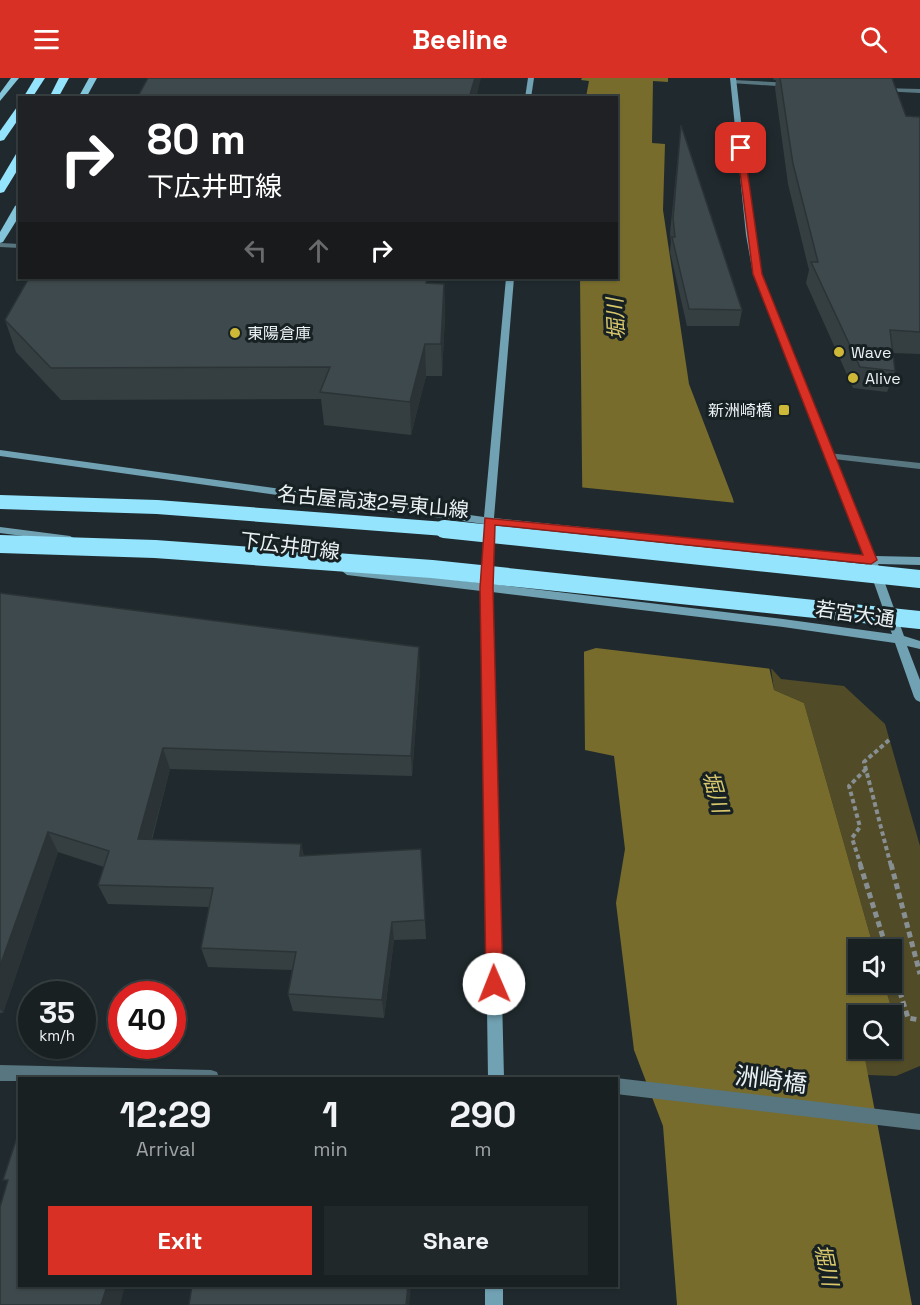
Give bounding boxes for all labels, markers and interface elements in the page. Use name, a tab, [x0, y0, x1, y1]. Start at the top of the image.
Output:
text: Beeline	[412, 22, 508, 57]
icon: menu	[30, 23, 63, 56]
icon: search	[857, 23, 890, 56]
text: 80 m	[147, 113, 246, 166]
icon: right	[48, 120, 126, 198]
pin	[715, 122, 766, 173]
icon: arrive	[724, 131, 757, 164]
text: 下広井町線	[147, 169, 282, 204]
icon: left	[239, 234, 272, 267]
icon: ahead	[302, 234, 335, 267]
icon: right	[365, 234, 398, 267]
water label: 堀川	[601, 295, 630, 341]
place label: 東陽倉庫	[247, 323, 311, 344]
marker: 東陽倉庫	[228, 326, 242, 340]
place label: Wave	[851, 342, 891, 363]
marker: Wave	[832, 345, 846, 359]
place label: Alive	[865, 368, 901, 389]
marker: Alive	[846, 371, 860, 385]
place label: 新洲崎橋	[708, 400, 772, 421]
marker: 新洲崎橋	[777, 403, 791, 417]
street label: 名古屋高速2号東山線	[276, 481, 470, 523]
street label: 下広井町線	[239, 527, 341, 565]
street label: 若宮大通	[814, 596, 896, 632]
water label: 堀川	[697, 768, 735, 818]
map controls	[848, 939, 902, 1059]
button: sound	[848, 939, 902, 993]
position arrow	[462, 952, 526, 1016]
speed limit sign: 40	[108, 981, 186, 1059]
text: 35	[39, 993, 75, 1032]
button: search	[848, 1005, 902, 1059]
text: km/h	[39, 1026, 75, 1045]
street label: 洲崎橋	[733, 1060, 809, 1099]
text: 12:29	[120, 1092, 212, 1138]
text: 1	[322, 1092, 339, 1138]
text: 290	[449, 1092, 516, 1138]
text: Arrival	[136, 1136, 195, 1162]
text: min	[313, 1136, 348, 1162]
text: m	[474, 1136, 491, 1162]
button: Exit	[48, 1206, 312, 1275]
button: Share	[324, 1206, 588, 1275]
water label: 堀川	[809, 1242, 844, 1290]

